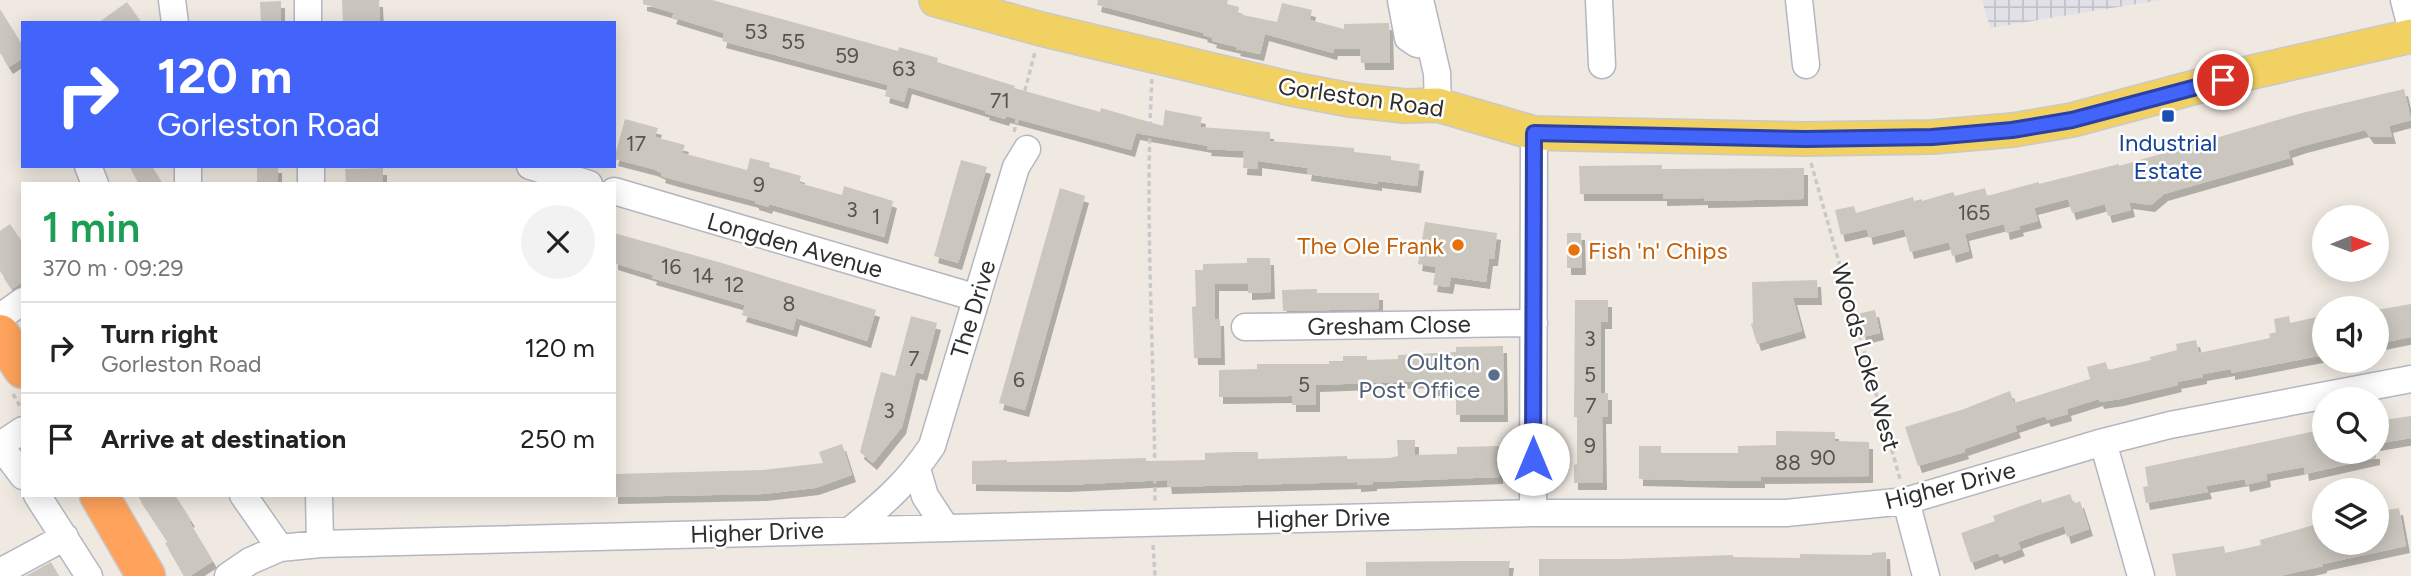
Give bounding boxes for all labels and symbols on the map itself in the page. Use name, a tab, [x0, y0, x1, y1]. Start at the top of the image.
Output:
house number: 53	[744, 19, 768, 44]
house number: 55	[781, 29, 805, 54]
house number: 59	[835, 43, 859, 68]
pin	[2193, 50, 2253, 110]
house number: 63	[892, 56, 916, 81]
street label: Gorleston Road	[1276, 71, 1446, 123]
house number: 71	[990, 88, 1010, 113]
marker: Industrial Estate	[2160, 108, 2176, 124]
place label: Industrial Estate	[2119, 128, 2217, 185]
house number: 17	[626, 131, 646, 156]
house number: 9	[753, 172, 765, 197]
house number: 3	[846, 197, 858, 222]
house number: 165	[1958, 200, 1990, 225]
house number: 1	[872, 204, 880, 229]
north arrow	[2312, 205, 2389, 282]
street label: Longden Avenue	[704, 206, 886, 284]
place label: The Ole Frank	[1297, 231, 1444, 260]
place label: Fish 'n' Chips	[1588, 236, 1728, 265]
marker: The Ole Frank	[1450, 237, 1466, 253]
marker: Fish 'n' Chips	[1566, 242, 1582, 258]
house number: 16	[661, 254, 681, 279]
street label: The Drive	[944, 256, 1002, 362]
street label: Woods Loke West	[1825, 260, 1907, 454]
house number: 14	[692, 263, 714, 288]
house number: 12	[724, 272, 744, 297]
house number: 8	[783, 291, 795, 316]
street label: Gresham Close	[1307, 309, 1471, 341]
house number: 3	[1584, 326, 1596, 351]
house number: 7	[908, 346, 920, 371]
place label: Oulton Post Office	[1358, 347, 1480, 404]
house number: 5	[1584, 362, 1596, 387]
house number: 6	[1013, 367, 1025, 392]
marker: Oulton Post Office	[1486, 367, 1502, 383]
house number: 5	[1298, 372, 1310, 397]
house number: 7	[1585, 393, 1597, 418]
house number: 3	[883, 398, 895, 423]
position arrow	[1496, 422, 1570, 496]
house number: 9	[1584, 433, 1596, 458]
house number: 90	[1810, 445, 1836, 470]
house number: 88	[1775, 450, 1801, 475]
street label: Higher Drive	[1882, 455, 2018, 515]
street label: Higher Drive	[1256, 502, 1390, 534]
street label: Higher Drive	[690, 515, 824, 549]

